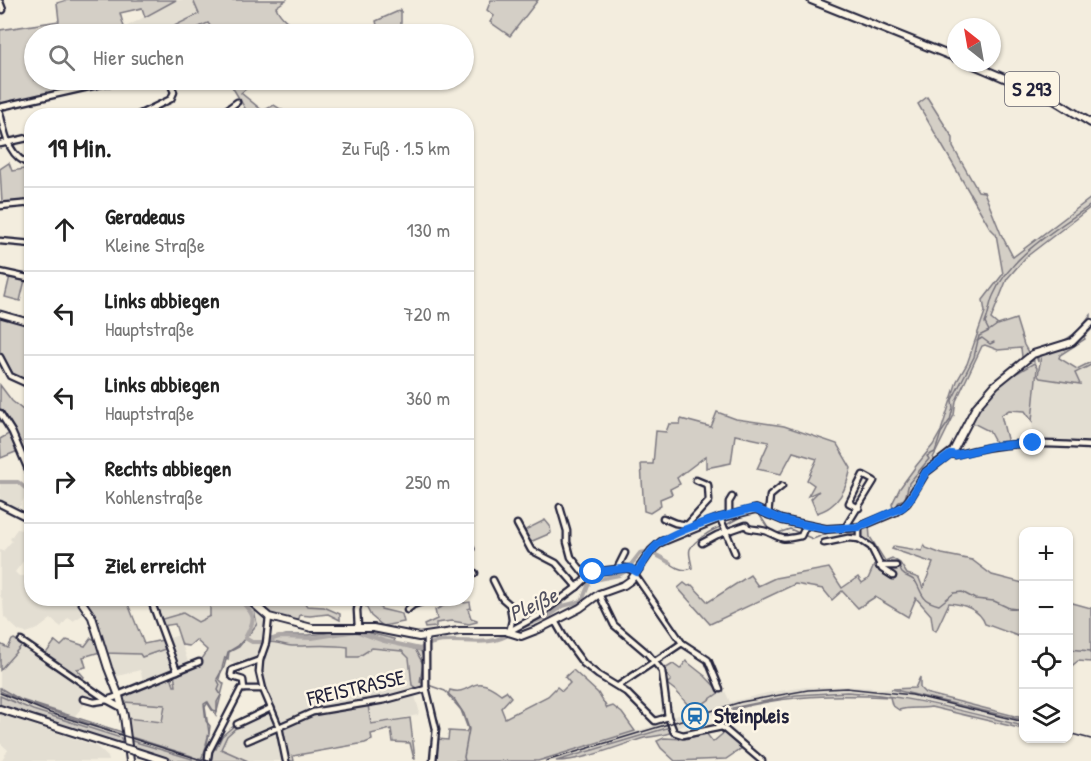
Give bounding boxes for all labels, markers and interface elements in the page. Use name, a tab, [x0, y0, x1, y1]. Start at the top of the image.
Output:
north arrow	[947, 18, 1001, 72]
search box	[24, 24, 474, 90]
icon: search	[45, 41, 78, 74]
text: Hier suchen	[93, 42, 184, 72]
road number: S 293	[1005, 72, 1059, 106]
text: 19 Min.	[48, 130, 112, 165]
text: Zu Fuß · 1.5 km	[341, 134, 450, 161]
text: Geradeaus	[105, 201, 185, 231]
icon: ahead	[48, 213, 81, 246]
text: 130 m	[407, 216, 450, 243]
text: Kleine Straße	[105, 231, 205, 258]
text: Links abbiegen	[105, 285, 220, 315]
icon: left	[48, 297, 81, 330]
text: 720 m	[404, 300, 450, 327]
text: Hauptstraße	[105, 315, 194, 342]
text: Links abbiegen	[105, 369, 220, 399]
icon: left	[48, 381, 81, 414]
text: 360 m	[406, 384, 450, 411]
text: Hauptstraße	[105, 399, 194, 426]
route end	[1019, 429, 1045, 455]
text: Rechts abbiegen	[105, 453, 232, 483]
icon: right	[48, 465, 81, 498]
text: 250 m	[405, 468, 450, 495]
text: Kohlenstraße	[105, 483, 203, 510]
map controls	[1019, 527, 1073, 743]
button: +	[1019, 527, 1073, 581]
icon: arrive	[48, 549, 81, 582]
text: Ziel erreicht	[105, 550, 205, 580]
route start	[579, 558, 605, 584]
water label: Pleiße	[504, 579, 563, 628]
button: −	[1019, 581, 1073, 635]
button: locate	[1019, 635, 1073, 689]
street label: FREISTRASSE	[303, 662, 408, 713]
button: layers	[1019, 689, 1073, 743]
station icon: Steinpleis	[680, 701, 710, 731]
place label: Steinpleis	[714, 701, 789, 731]

